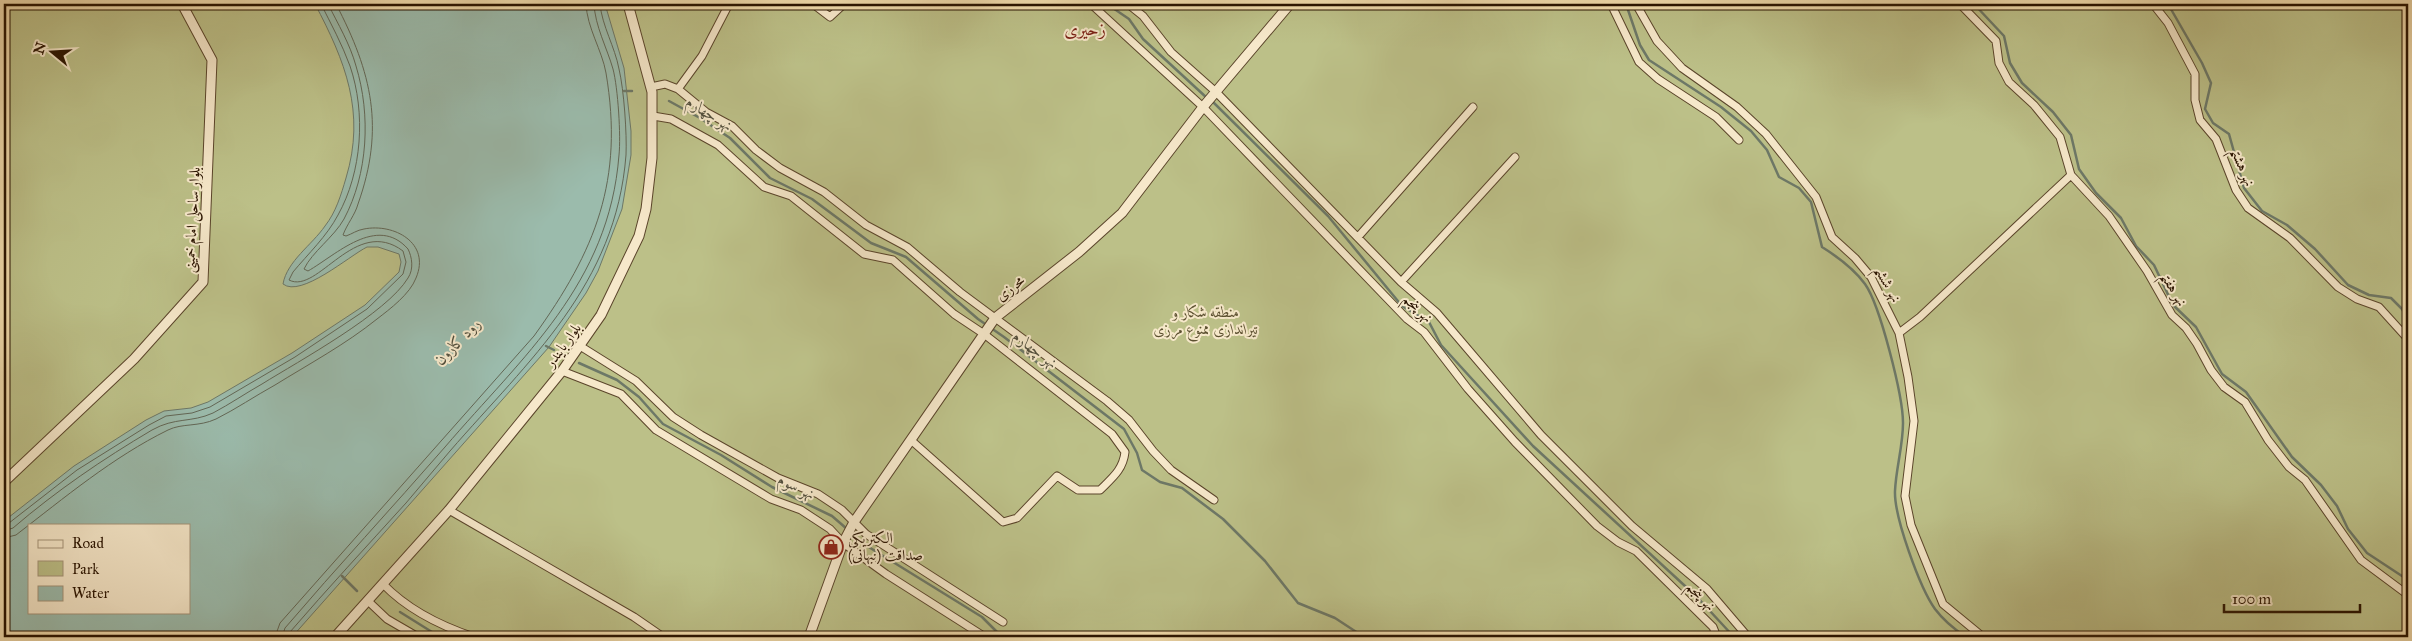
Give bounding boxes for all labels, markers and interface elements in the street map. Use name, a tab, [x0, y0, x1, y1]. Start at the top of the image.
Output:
district label: زحیری	[1064, 18, 1106, 40]
north arrow	[28, 28, 78, 78]
text: N	[30, 40, 50, 56]
water label: نهر چهارم	[680, 92, 737, 139]
street label: نهر هشتم	[2221, 145, 2259, 191]
street label: بلوار ساحلی امام خمینی	[180, 166, 208, 274]
street label: نهر ششم	[1865, 263, 1905, 308]
street label: نهر هفتم	[2152, 268, 2191, 313]
street label: محرزی	[992, 271, 1029, 306]
street label: نهر پنجم	[1396, 290, 1437, 330]
park label: منطقه شکار و تیراندازی ممنوع مرزی	[1154, 303, 1258, 342]
water label: رود کارون	[430, 314, 484, 369]
street label: بلوار بایندر	[540, 319, 586, 373]
water label: نهر چهارم	[1006, 326, 1062, 376]
water label: نهر سوم	[773, 469, 819, 508]
legend	[28, 524, 190, 614]
place label: الکتریکی صداقت (نبهانی)	[848, 529, 923, 565]
text: Road	[72, 534, 104, 552]
shop icon: الکتریکی صداقت (نبهانی)	[818, 534, 844, 560]
text: Park	[72, 560, 99, 578]
street label: نهر پنجم	[1679, 577, 1720, 618]
scale bar	[2224, 581, 2361, 613]
text: Water	[72, 584, 109, 602]
text: 100 m	[2232, 590, 2272, 608]

